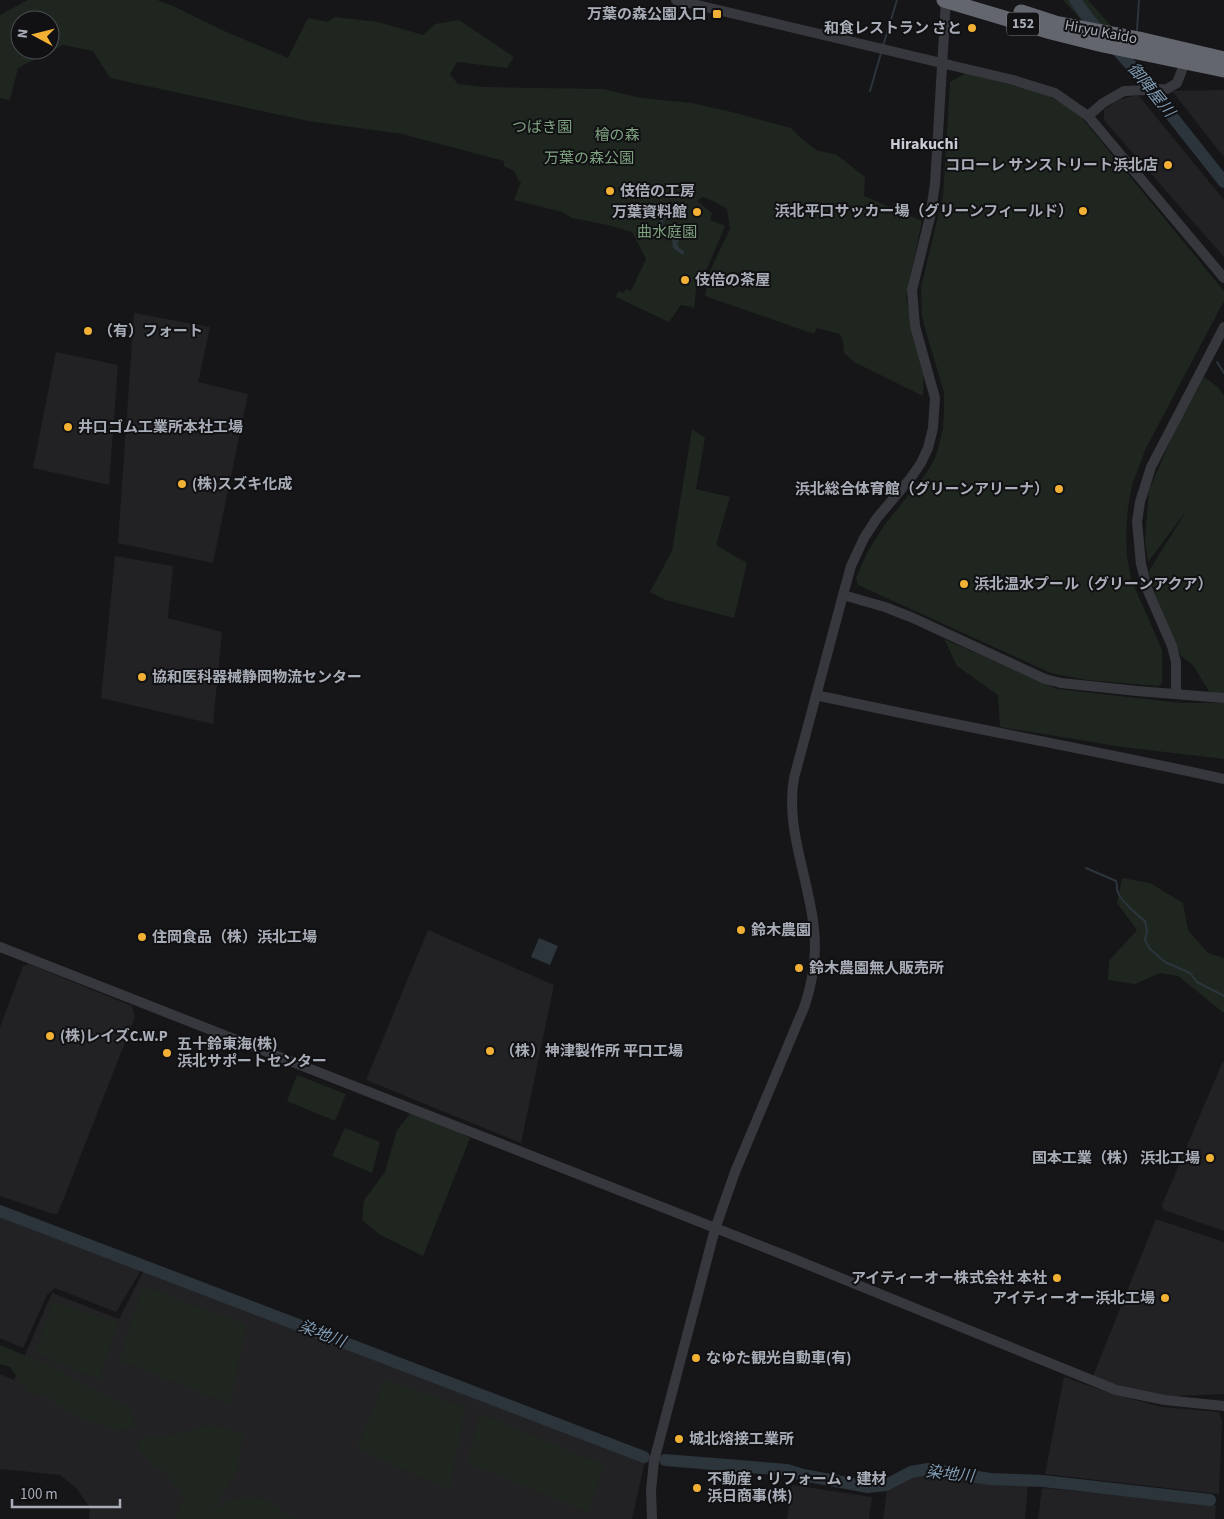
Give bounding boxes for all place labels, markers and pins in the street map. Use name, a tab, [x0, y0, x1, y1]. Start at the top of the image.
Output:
place label: 万葉の森公園入口	[587, 4, 707, 25]
marker: 万葉の森公園入口	[711, 8, 723, 20]
place label: 和食レストラン さと	[824, 18, 962, 39]
marker: 和食レストラン さと	[966, 22, 978, 34]
place label: コローレ サンストリート浜北店	[945, 155, 1158, 176]
marker: コローレ サンストリート浜北店	[1162, 159, 1174, 171]
place label: 伎倍の工房	[620, 181, 695, 202]
marker: 伎倍の工房	[604, 185, 616, 197]
place label: 浜北平口サッカー場（グリーンフィールド）	[774, 201, 1073, 222]
place label: 万葉資料館	[612, 202, 687, 223]
marker: 浜北平口サッカー場（グリーンフィールド）	[1077, 205, 1089, 217]
marker: 万葉資料館	[691, 206, 703, 218]
place label: 伎倍の茶屋	[695, 270, 770, 291]
marker: 伎倍の茶屋	[679, 274, 691, 286]
place label: （有）フォート	[98, 321, 203, 342]
marker: （有）フォート	[82, 325, 94, 337]
place label: 井口ゴム工業所本社工場	[78, 417, 243, 438]
marker: 井口ゴム工業所本社工場	[62, 421, 74, 433]
place label: (株)スズキ化成	[192, 474, 292, 495]
marker: (株)スズキ化成	[176, 478, 188, 490]
place label: 浜北総合体育館（グリーンアリーナ）	[795, 479, 1049, 500]
marker: 浜北総合体育館（グリーンアリーナ）	[1053, 483, 1065, 495]
place label: 浜北温水プール（グリーンアクア）	[974, 574, 1213, 595]
marker: 浜北温水プール（グリーンアクア）	[958, 578, 970, 590]
place label: 協和医科器械静岡物流センター	[152, 667, 362, 688]
marker: 協和医科器械静岡物流センター	[136, 671, 148, 683]
place label: 鈴木農園	[751, 920, 811, 941]
marker: 鈴木農園	[735, 924, 747, 936]
place label: 住岡食品（株）浜北工場	[152, 927, 317, 948]
marker: 住岡食品（株）浜北工場	[136, 931, 148, 943]
place label: 鈴木農園無人販売所	[809, 958, 944, 979]
marker: 鈴木農園無人販売所	[793, 962, 805, 974]
place label: (株)レイズC.W.P	[60, 1026, 168, 1047]
marker: (株)レイズC.W.P	[44, 1030, 56, 1042]
place label: 五十鈴東海(株) 浜北サポートセンター	[177, 1034, 327, 1072]
place label: （株）神津製作所 平口工場	[500, 1041, 683, 1062]
marker: （株）神津製作所 平口工場	[484, 1045, 496, 1057]
marker: 五十鈴東海(株) 浜北サポートセンター	[161, 1047, 173, 1059]
place label: 国本工業（株） 浜北工場	[1032, 1148, 1200, 1169]
marker: 国本工業（株） 浜北工場	[1204, 1152, 1216, 1164]
place label: アイティーオー株式会社 本社	[851, 1268, 1047, 1289]
marker: アイティーオー株式会社 本社	[1051, 1272, 1063, 1284]
place label: アイティーオー浜北工場	[992, 1288, 1155, 1309]
marker: アイティーオー浜北工場	[1159, 1292, 1171, 1304]
place label: なゆた観光自動車(有)	[706, 1348, 851, 1369]
marker: なゆた観光自動車(有)	[690, 1352, 702, 1364]
place label: 城北熔接工業所	[689, 1429, 794, 1450]
marker: 城北熔接工業所	[673, 1433, 685, 1445]
place label: 不動産・リフォーム・建材 浜日商事(株)	[707, 1469, 887, 1507]
marker: 不動産・リフォーム・建材 浜日商事(株)	[691, 1482, 703, 1494]

